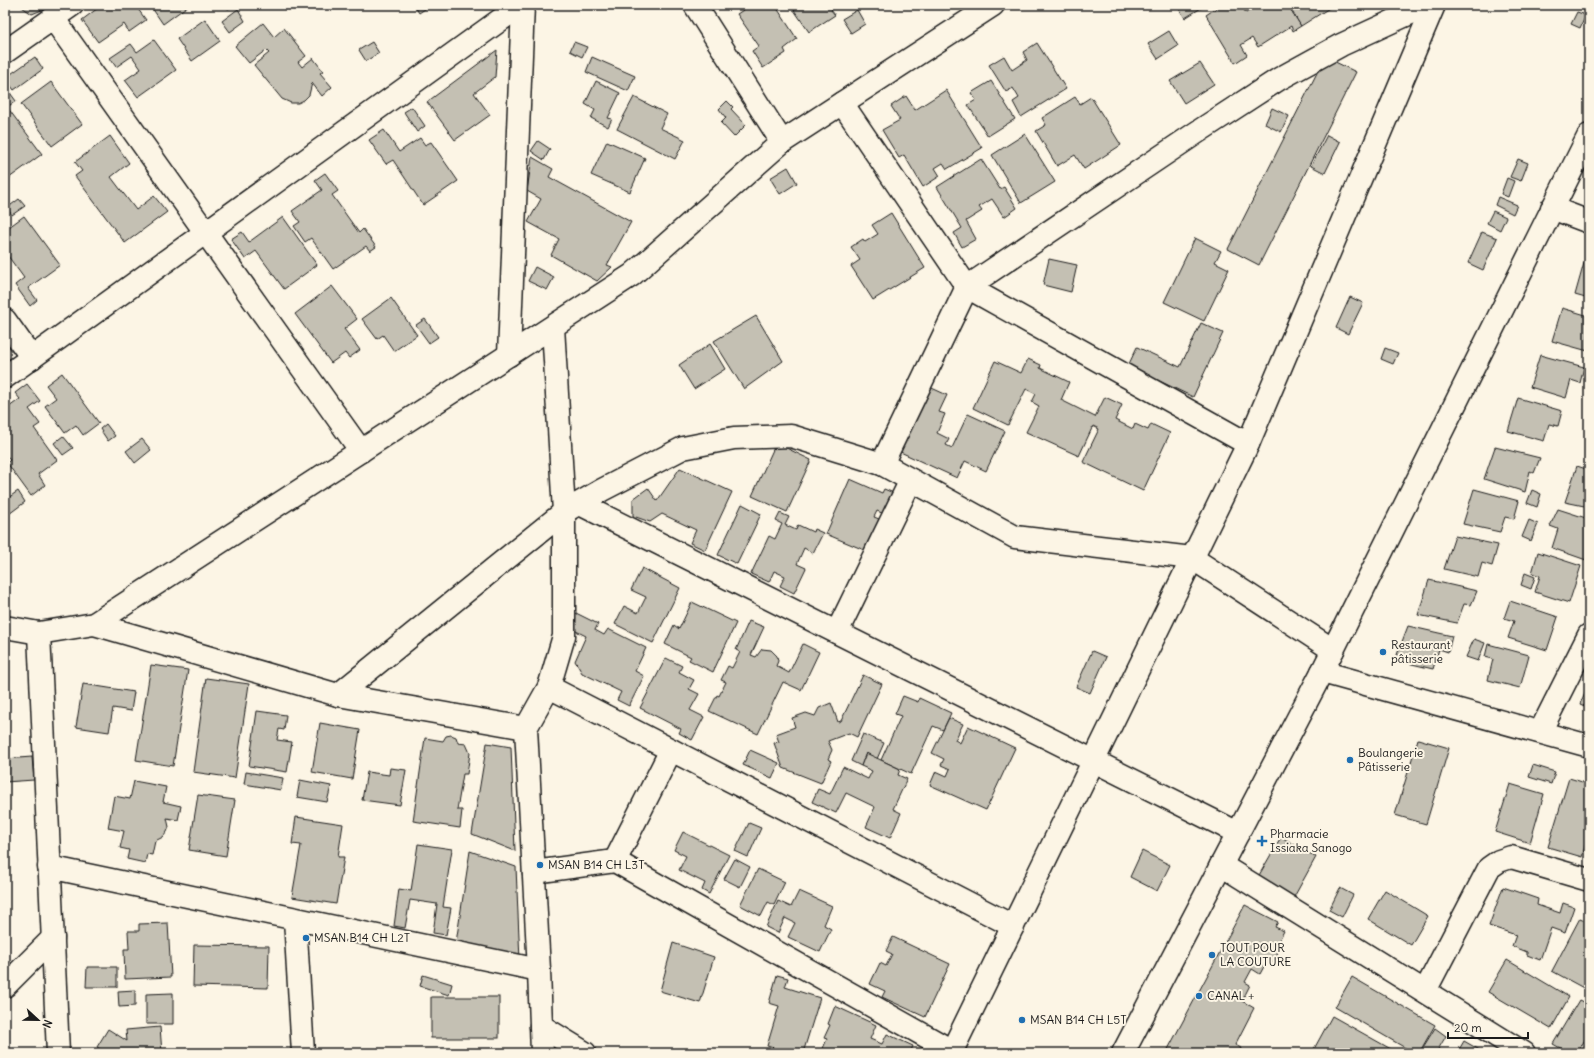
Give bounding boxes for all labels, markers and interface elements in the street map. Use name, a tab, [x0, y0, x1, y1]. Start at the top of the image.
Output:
place label: Restaurant pâtisserie	[1391, 637, 1451, 666]
marker: Restaurant pâtisserie	[1378, 647, 1388, 657]
place label: Boulangerie Pâtisserie	[1358, 745, 1423, 774]
marker: Boulangerie Pâtisserie	[1345, 755, 1355, 765]
place label: Pharmacie Issiaka Sanogo	[1270, 826, 1352, 855]
marker: Pharmacie Issiaka Sanogo	[1257, 836, 1267, 846]
place label: MSAN B14 CH L3T	[548, 857, 644, 872]
marker: MSAN B14 CH L3T	[535, 860, 545, 870]
place label: MSAN B14 CH L2T	[314, 930, 410, 945]
marker: MSAN B14 CH L2T	[301, 933, 311, 943]
place label: TOUT POUR LA COUTURE	[1220, 940, 1291, 969]
marker: TOUT POUR LA COUTURE	[1207, 950, 1217, 960]
place label: CANAL +	[1207, 988, 1254, 1003]
marker: CANAL +	[1194, 991, 1204, 1001]
north arrow	[18, 1000, 58, 1040]
place label: MSAN B14 CH L5T	[1030, 1012, 1127, 1027]
scale bar	[1448, 1014, 1528, 1040]
marker: MSAN B14 CH L5T	[1017, 1015, 1027, 1025]
text: N	[39, 1018, 55, 1030]
text: 20 m	[1454, 1020, 1482, 1035]

